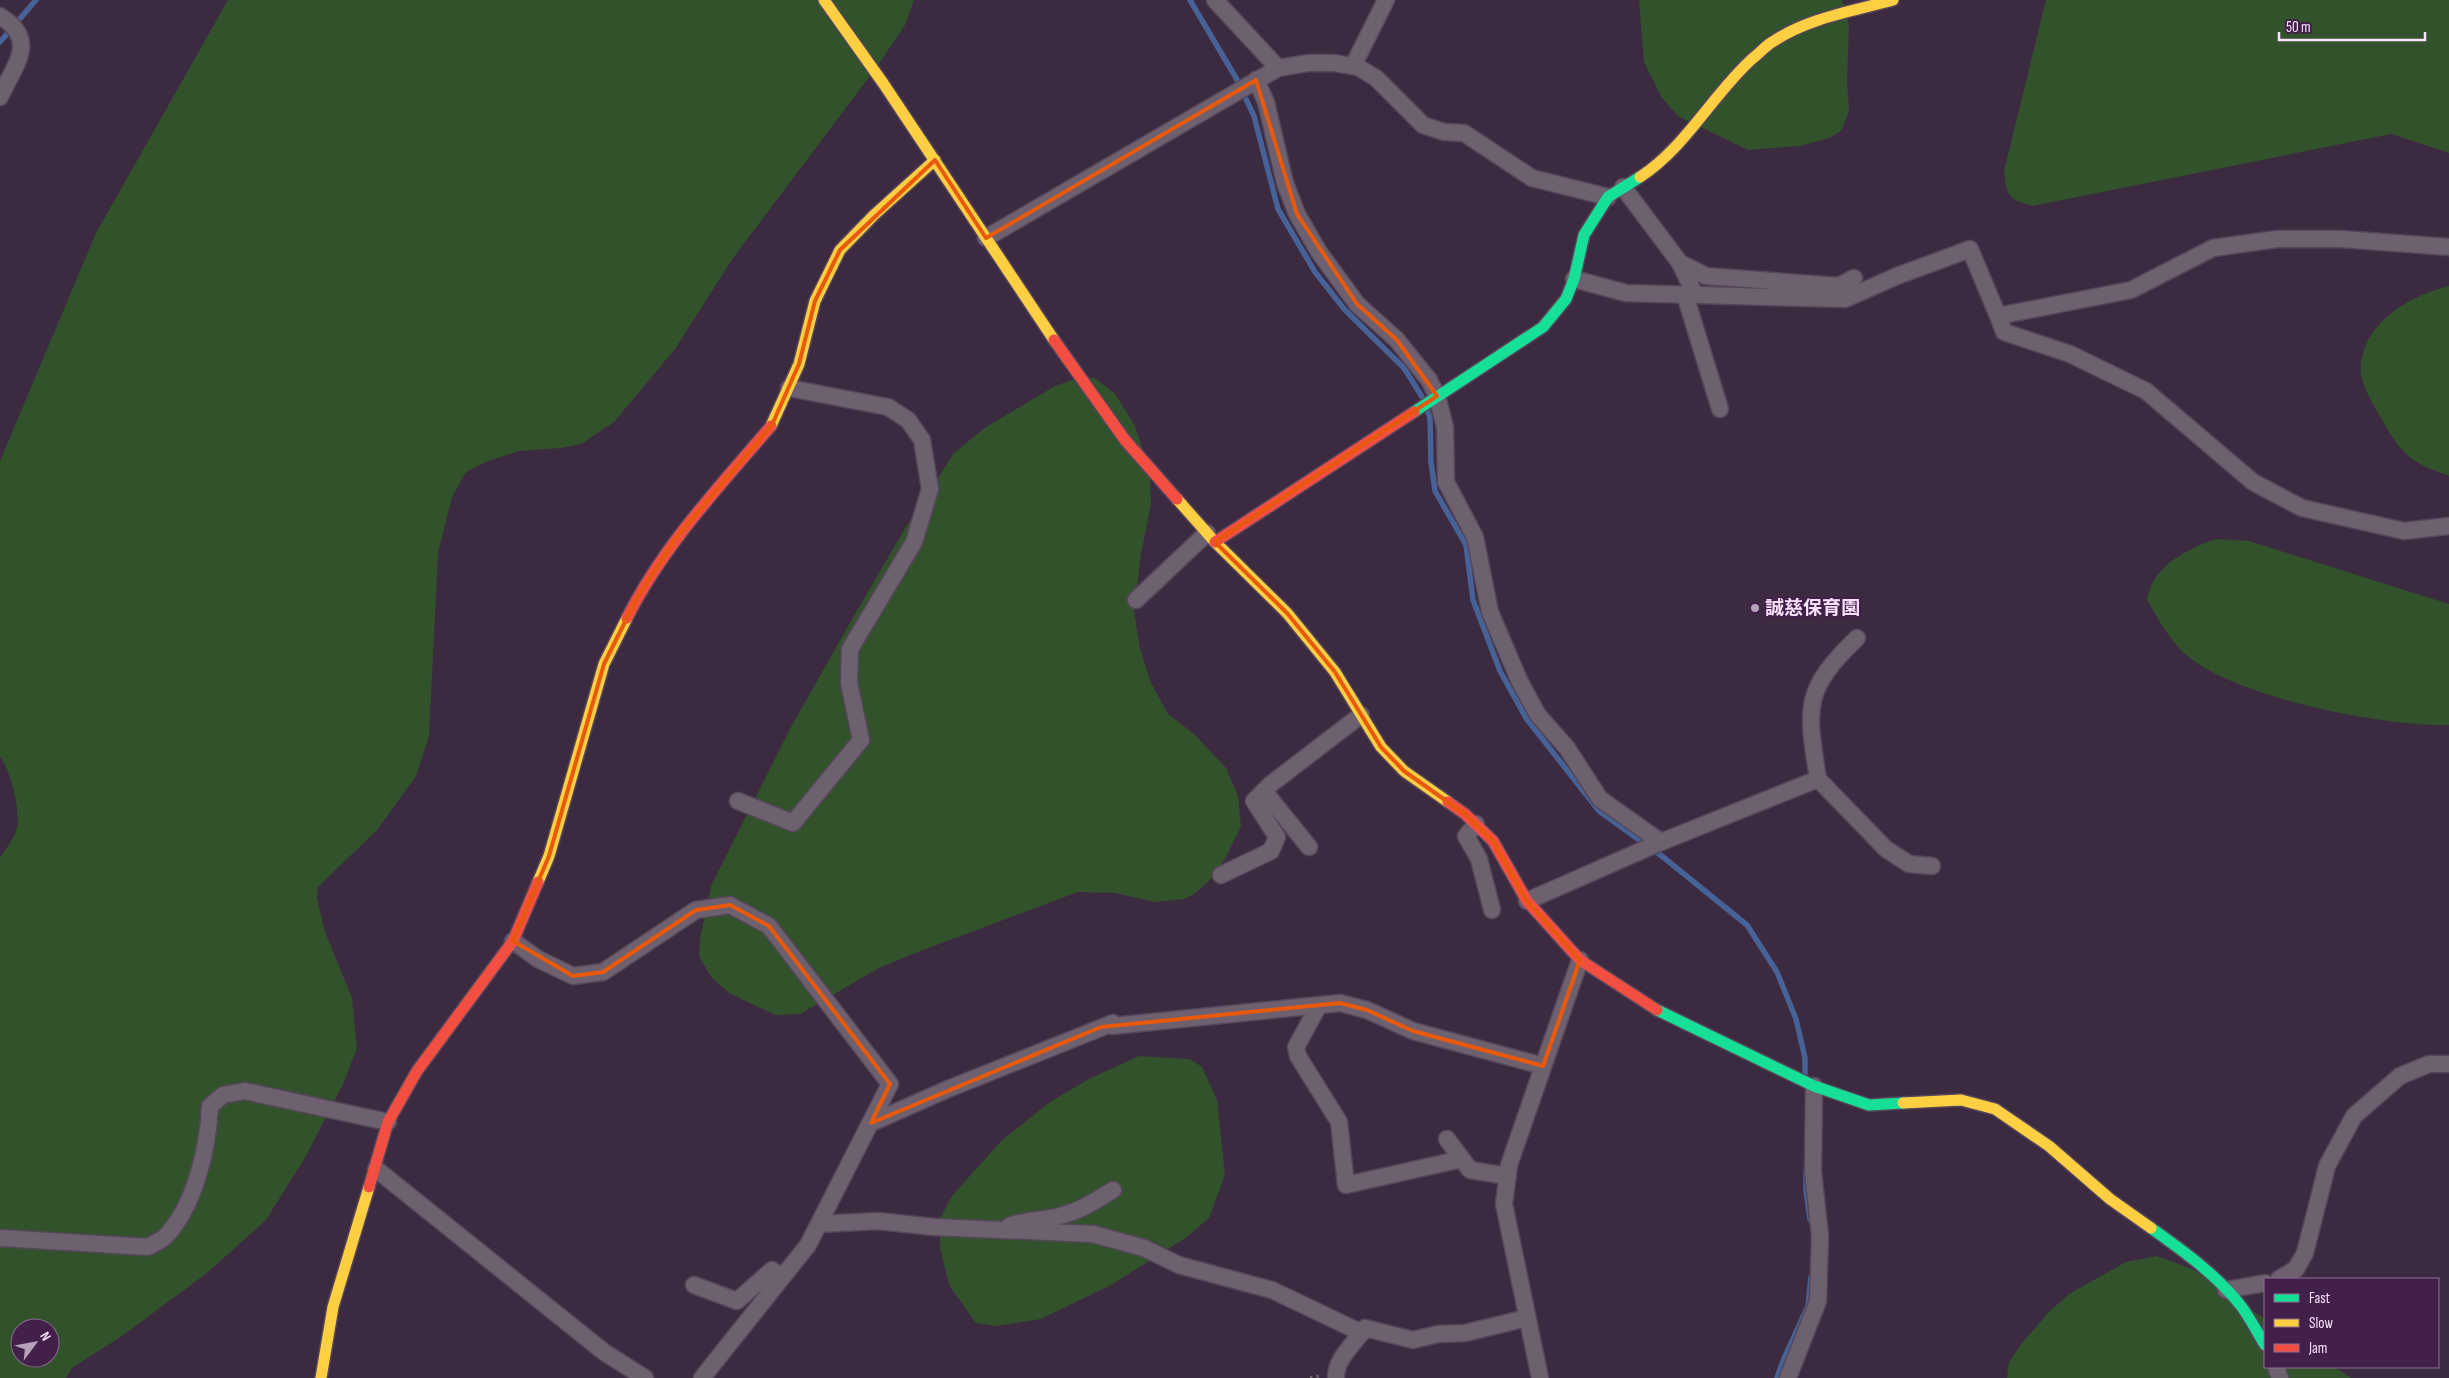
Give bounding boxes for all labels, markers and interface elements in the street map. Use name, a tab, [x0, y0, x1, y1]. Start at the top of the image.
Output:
scale bar	[2279, 10, 2425, 42]
text: 50 m	[2286, 18, 2311, 37]
place label: 誠慈保育園	[1765, 597, 1860, 620]
marker: 誠慈保育園	[1749, 602, 1761, 614]
legend	[2264, 1278, 2439, 1368]
text: Fast	[2309, 1289, 2331, 1308]
text: Slow	[2309, 1314, 2333, 1333]
north arrow	[10, 1318, 60, 1368]
text: N	[36, 1329, 55, 1344]
text: Jam	[2308, 1339, 2327, 1358]

